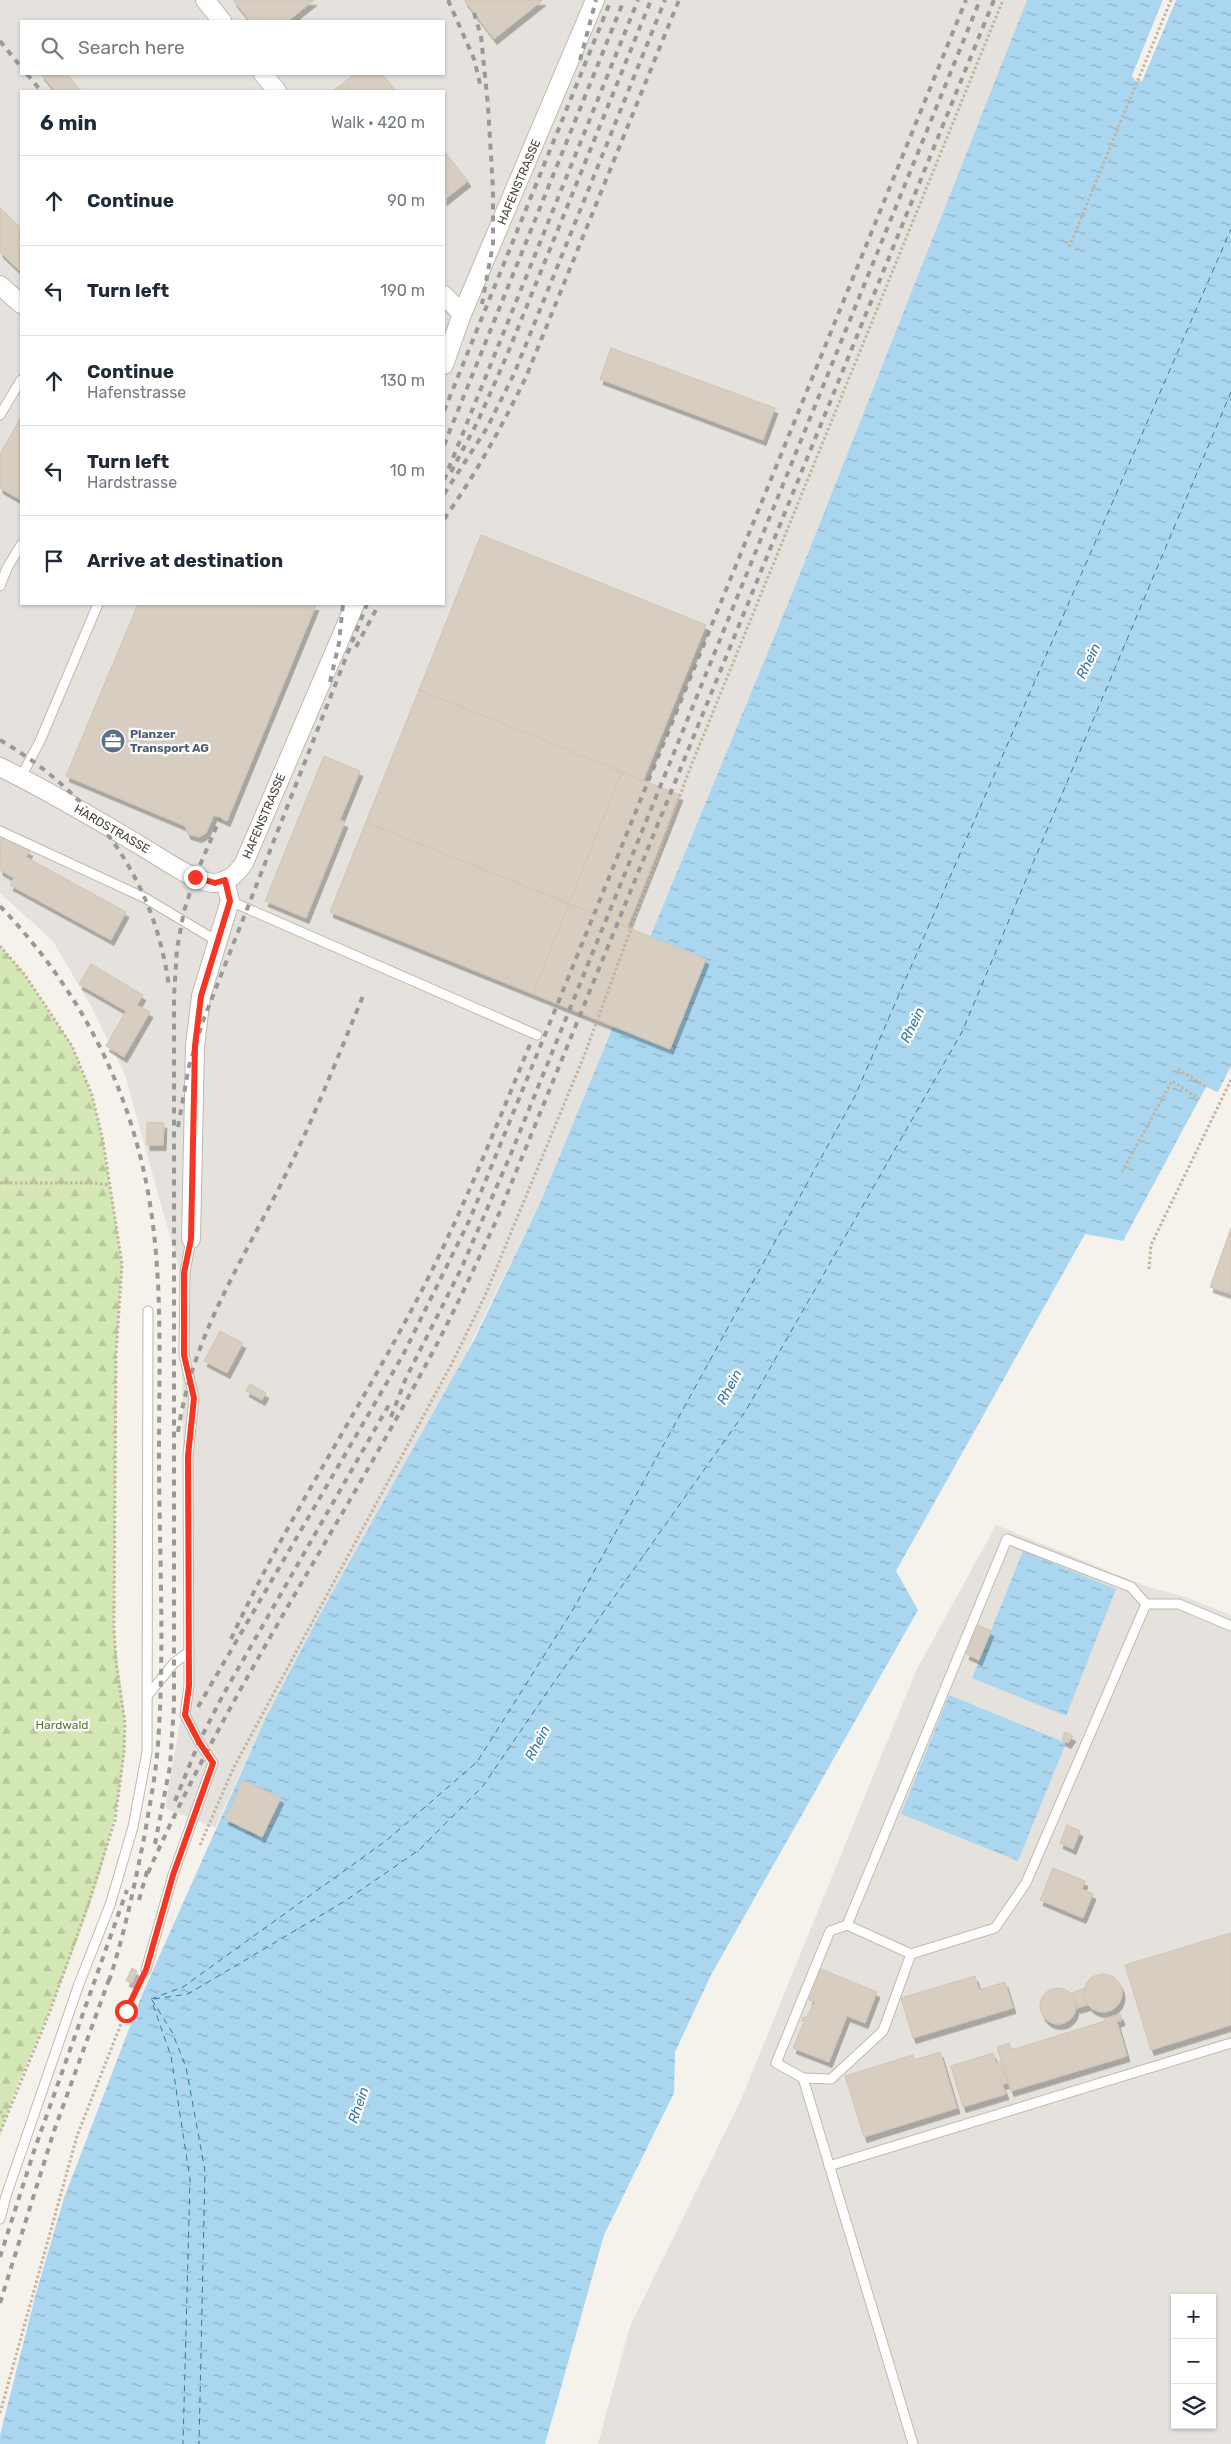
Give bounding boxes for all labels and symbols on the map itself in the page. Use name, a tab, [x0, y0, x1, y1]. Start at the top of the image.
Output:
street label: HAFENSTRASSE	[495, 137, 543, 227]
water label: Rhein	[1073, 641, 1104, 682]
place label: Planzer Transport AG	[130, 727, 209, 755]
office icon: Planzer Transport AG	[100, 728, 126, 754]
street label: HAFENSTRASSE	[240, 771, 288, 861]
street label: HARDSTRASSE	[72, 802, 152, 856]
route end	[184, 866, 207, 889]
water label: Rhein	[897, 1005, 928, 1046]
water label: Rhein	[713, 1367, 746, 1408]
park label: Hardwald	[36, 1718, 88, 1732]
water label: Rhein	[521, 1723, 554, 1764]
route start	[115, 2000, 138, 2023]
water label: Rhein	[344, 2085, 373, 2126]

